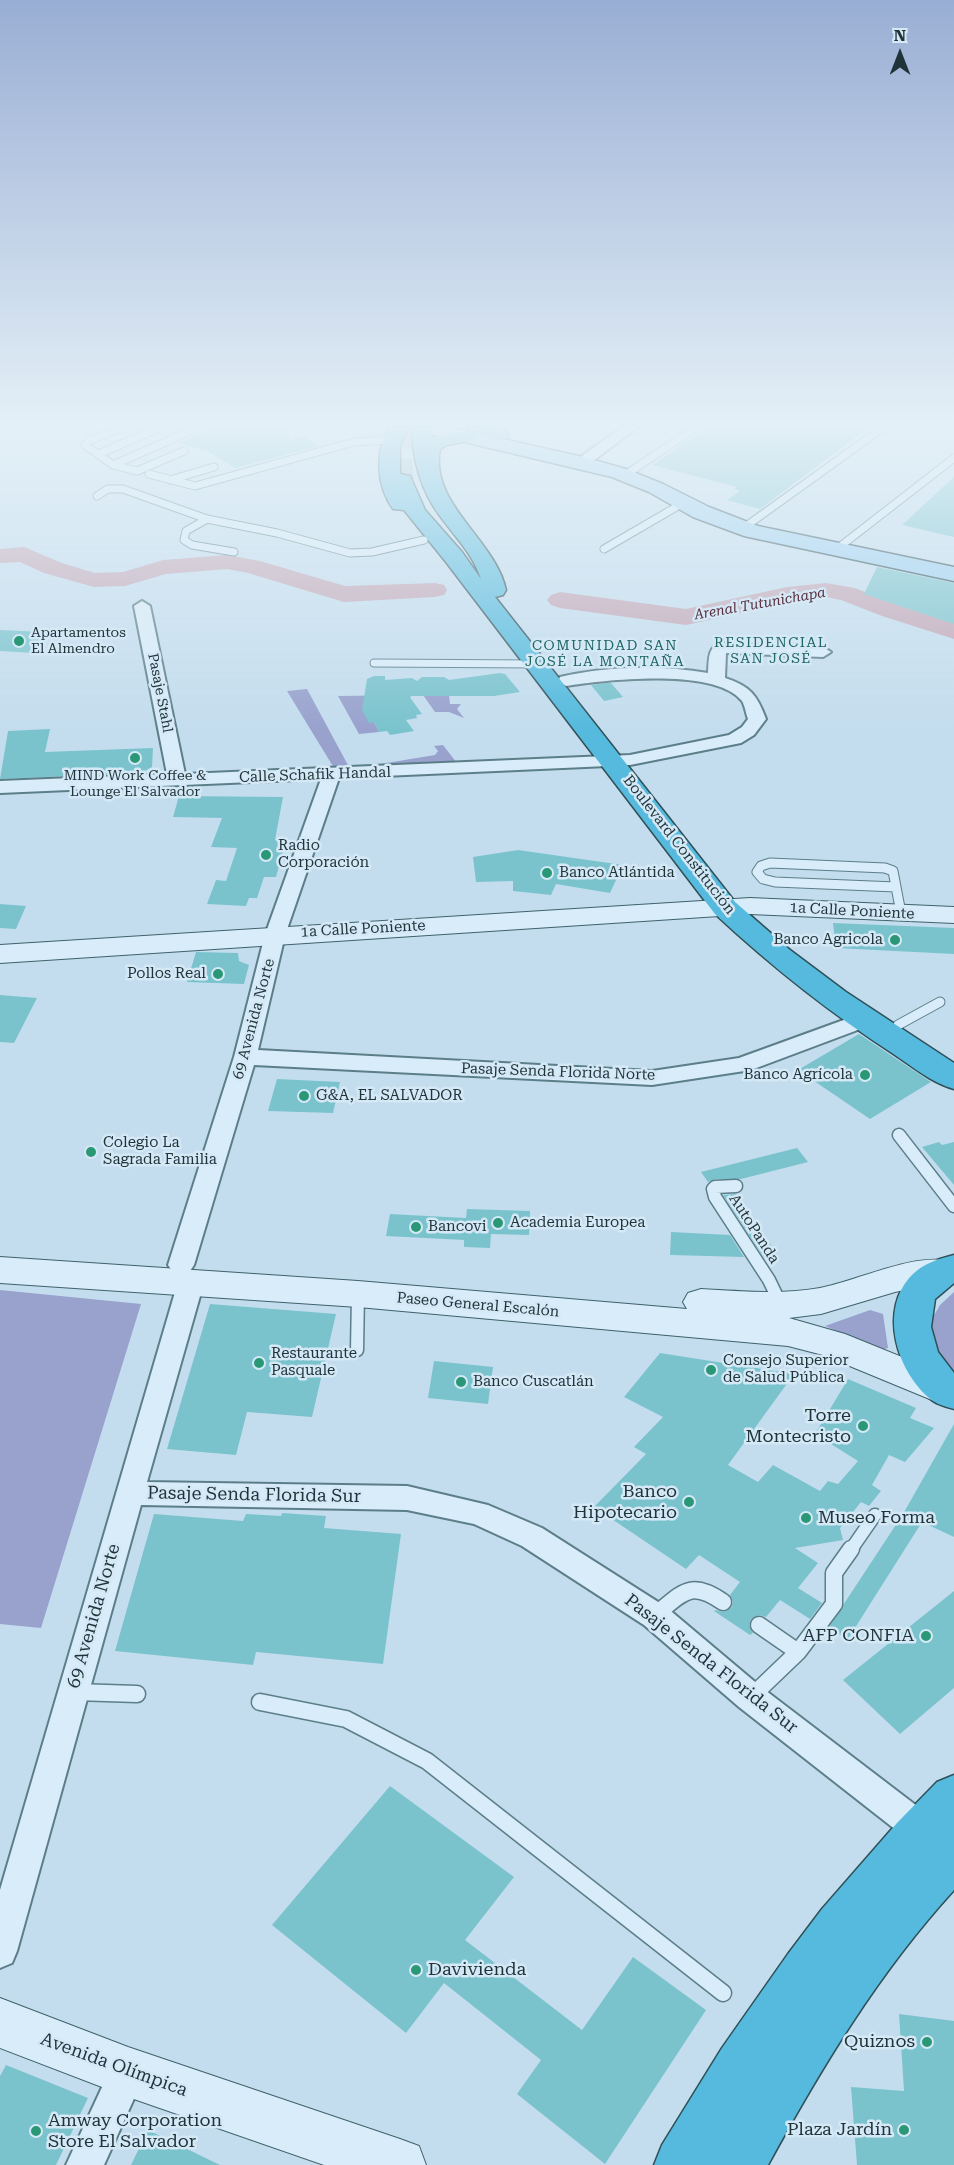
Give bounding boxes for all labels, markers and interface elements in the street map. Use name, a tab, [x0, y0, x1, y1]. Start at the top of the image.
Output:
north arrow	[870, 24, 930, 84]
text: N	[894, 26, 906, 45]
water label: Arenal Tutunichapa	[693, 584, 827, 624]
place label: Apartamentos El Almendro	[31, 625, 126, 658]
marker: Apartamentos El Almendro	[12, 634, 26, 648]
district label: RESIDENCIAL SAN JOSÉ	[714, 635, 828, 668]
district label: COMUNIDAD SAN JOSÉ LA MONTAÑA	[525, 638, 685, 670]
street label: Pasaje Stahl	[144, 652, 176, 734]
marker: MIND Work Coffee & Lounge El Salvador	[128, 751, 142, 765]
street label: Calle Schafik Handal	[239, 763, 391, 787]
place label: MIND Work Coffee & Lounge El Salvador	[64, 768, 206, 801]
street label: Boulevard Constitución	[619, 772, 739, 918]
place label: Radio Corporación	[278, 837, 369, 872]
marker: Radio Corporación	[259, 848, 273, 862]
place label: Banco Atlántida	[559, 864, 675, 882]
marker: Banco Atlántida	[540, 866, 554, 880]
street label: 1a Calle Poniente	[789, 899, 915, 923]
street label: 1a Calle Poniente	[300, 917, 426, 941]
place label: Banco Agricola	[773, 931, 883, 949]
marker: Banco Agricola	[888, 933, 902, 947]
street label: 69 Avenida Norte	[229, 957, 279, 1081]
place label: Pollos Real	[127, 965, 206, 983]
marker: Pollos Real	[211, 967, 225, 981]
street label: Pasaje Senda Florida Norte	[460, 1060, 656, 1084]
place label: Banco Agrícola	[743, 1066, 853, 1084]
marker: Banco Agrícola	[858, 1068, 872, 1082]
place label: G&A, EL SALVADOR	[316, 1087, 463, 1105]
marker: G&A, EL SALVADOR	[297, 1089, 311, 1103]
place label: Colegio La Sagrada Familia	[103, 1134, 217, 1169]
marker: Colegio La Sagrada Familia	[84, 1145, 98, 1159]
street label: AutoPanda	[725, 1191, 783, 1267]
place label: Academia Europea	[510, 1214, 645, 1232]
marker: Academia Europea	[491, 1216, 505, 1230]
place label: Bancovi	[428, 1218, 487, 1236]
marker: Bancovi	[409, 1220, 423, 1234]
street label: Paseo General Escalón	[396, 1289, 560, 1321]
place label: Restaurante Pasquale	[271, 1345, 357, 1380]
place label: Consejo Superior de Salud Pública	[723, 1352, 849, 1387]
marker: Restaurante Pasquale	[252, 1356, 266, 1370]
marker: Consejo Superior de Salud Pública	[704, 1363, 718, 1377]
place label: Banco Cuscatlán	[473, 1373, 594, 1391]
marker: Banco Cuscatlán	[454, 1375, 468, 1389]
place label: Torre Montecristo	[745, 1405, 851, 1448]
marker: Torre Montecristo	[856, 1419, 870, 1433]
place label: Banco Hipotecario	[573, 1481, 677, 1524]
street label: Pasaje Senda Florida Sur	[147, 1482, 361, 1508]
marker: Banco Hipotecario	[682, 1495, 696, 1509]
place label: Museo Forma	[818, 1507, 935, 1529]
marker: Museo Forma	[799, 1511, 813, 1525]
street label: 69 Avenida Norte	[63, 1541, 125, 1691]
street label: Pasaje Senda Florida Sur	[620, 1590, 802, 1738]
place label: AFP CONFIA	[803, 1625, 914, 1647]
marker: AFP CONFIA	[919, 1629, 933, 1643]
place label: Davivienda	[428, 1959, 526, 1981]
marker: Davivienda	[409, 1963, 423, 1977]
street label: Avenida Olímpica	[38, 2028, 190, 2102]
place label: Quiznos	[844, 2031, 915, 2053]
marker: Quiznos	[920, 2035, 934, 2049]
place label: Amway Corporation Store El Salvador	[48, 2110, 222, 2152]
place label: Plaza Jardín	[787, 2119, 892, 2141]
marker: Plaza Jardín	[897, 2123, 911, 2137]
marker: Amway Corporation Store El Salvador	[29, 2124, 43, 2138]

